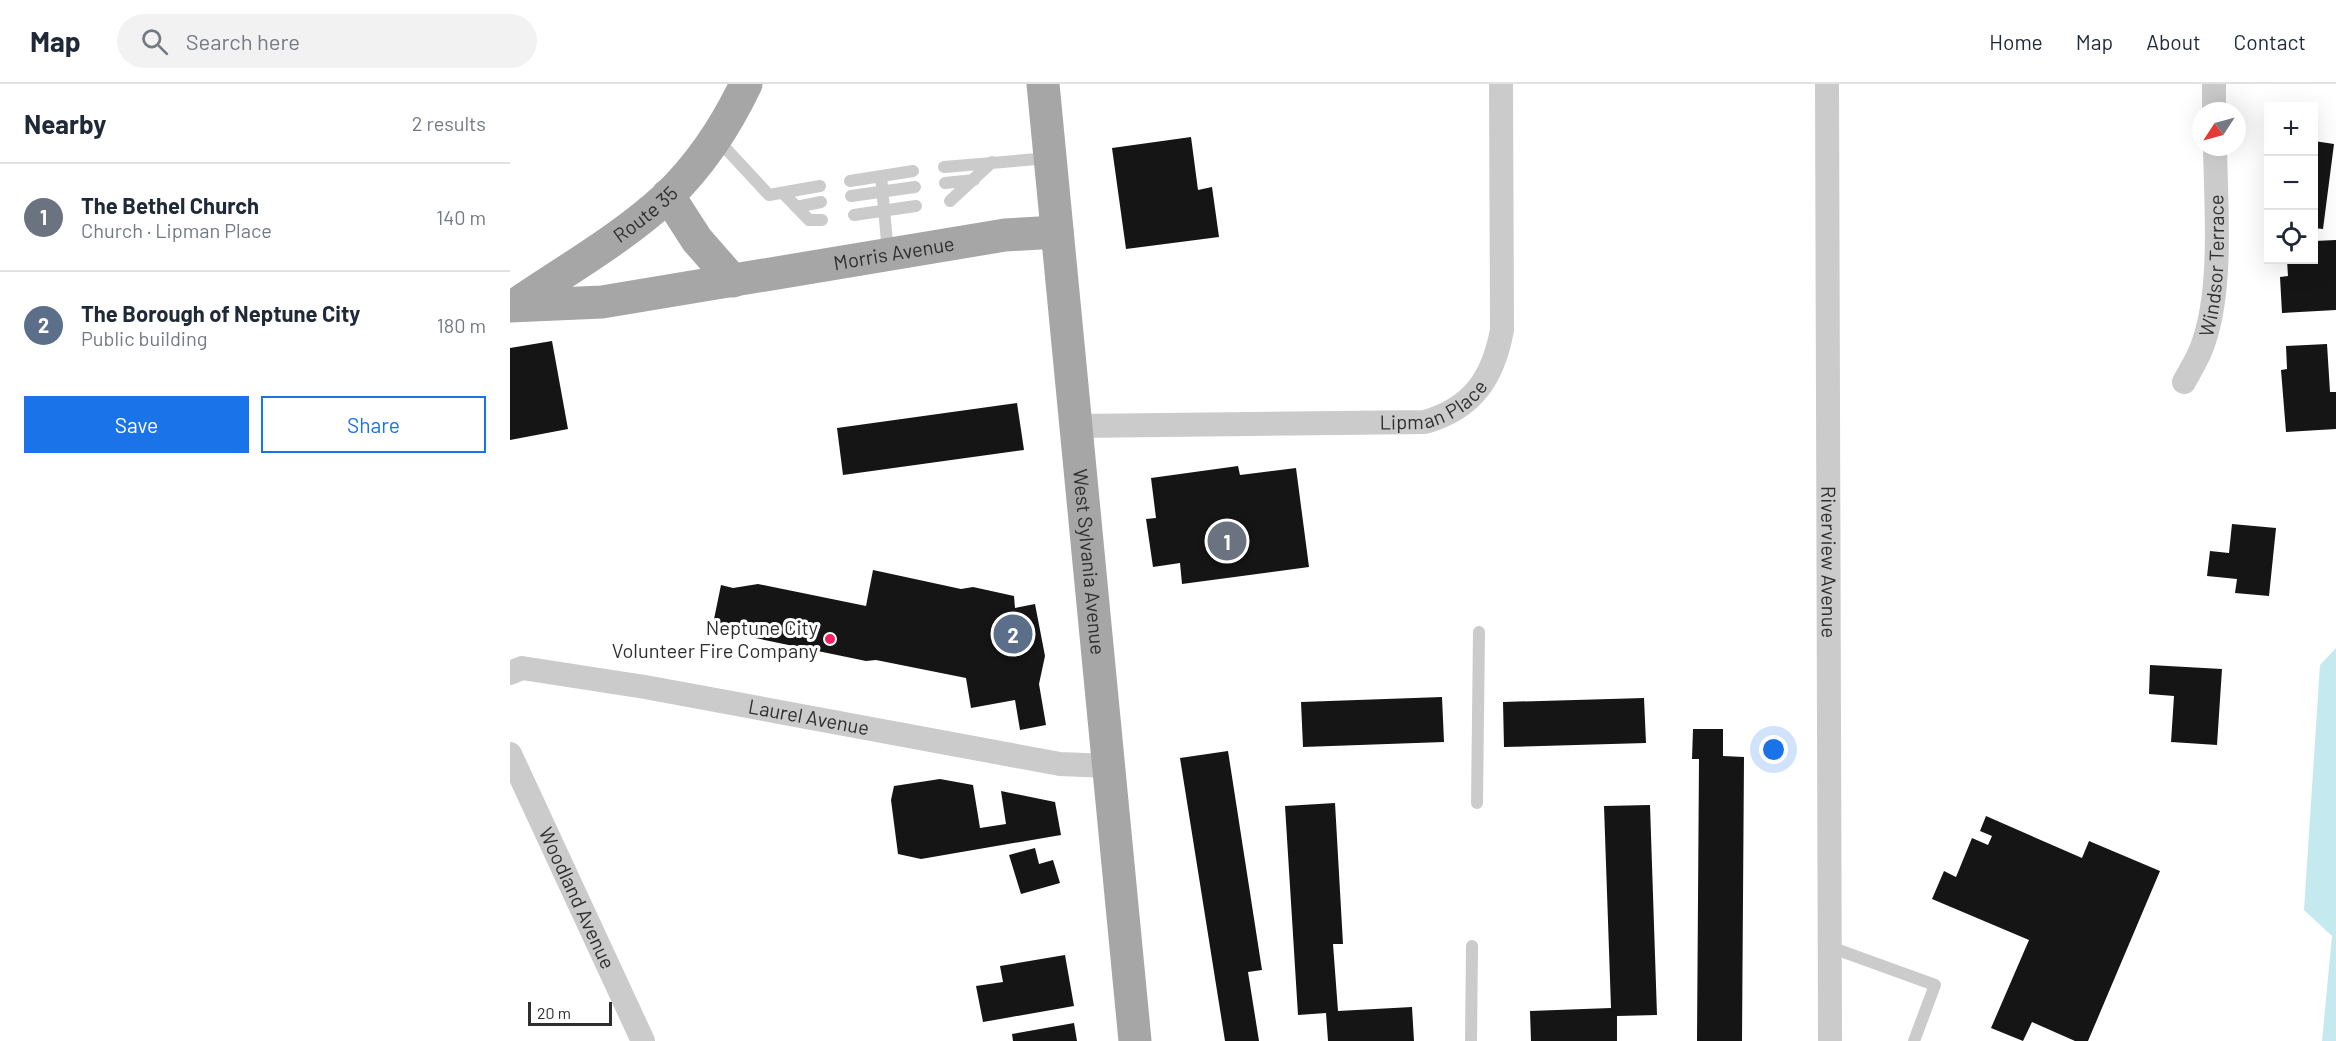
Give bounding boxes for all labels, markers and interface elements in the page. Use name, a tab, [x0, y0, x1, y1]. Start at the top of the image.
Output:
search box	[117, 14, 537, 68]
text: Map	[30, 24, 81, 58]
icon: search	[138, 25, 171, 58]
text: Search here	[186, 28, 300, 54]
text: Home	[1989, 29, 2043, 54]
text: Map	[2076, 29, 2113, 54]
text: About	[2146, 29, 2201, 54]
text: Contact	[2234, 29, 2306, 54]
north arrow	[2192, 102, 2246, 156]
map controls	[2264, 102, 2318, 264]
button: +	[2264, 102, 2318, 156]
text: Nearby	[24, 108, 106, 139]
text: 2 results	[412, 111, 486, 135]
button: −	[2264, 156, 2318, 210]
street label: Route 35	[608, 180, 682, 247]
text: The Bethel Church	[81, 192, 259, 218]
street label: Windsor Terrace	[2193, 194, 2228, 339]
text: 1	[40, 205, 47, 229]
text: 140 m	[436, 205, 486, 229]
button: locate	[2264, 210, 2318, 264]
text: Church · Lipman Place	[81, 218, 272, 242]
street label: Morris Avenue	[832, 231, 956, 274]
text: The Borough of Neptune City	[81, 300, 360, 326]
text: 2	[38, 313, 49, 337]
text: 180 m	[437, 313, 486, 337]
text: Public building	[81, 326, 207, 350]
street label: Lipman Place	[1379, 375, 1492, 434]
button: Save	[24, 396, 249, 453]
button: Share	[261, 396, 486, 453]
street label: West Sylvania Avenue	[1069, 468, 1111, 656]
street label: Riverview Avenue	[1817, 486, 1842, 638]
pin: 1	[1208, 518, 1246, 564]
pin: 2	[994, 612, 1032, 656]
place label: Neptune City Volunteer Fire Company	[612, 615, 818, 662]
marker: Neptune City Volunteer Fire Company	[823, 632, 837, 646]
street label: Laurel Avenue	[747, 693, 871, 739]
your location	[1759, 735, 1788, 764]
street label: Woodland Avenue	[535, 823, 621, 972]
scale bar	[528, 999, 612, 1026]
text: 20 m	[537, 1003, 571, 1022]

